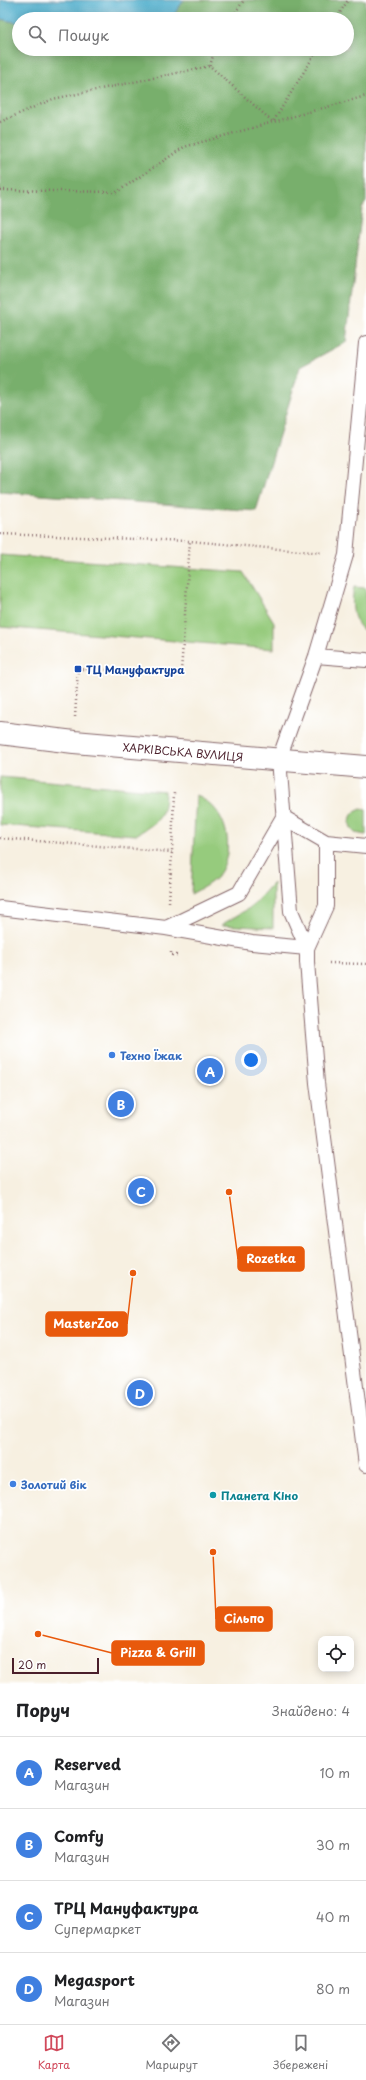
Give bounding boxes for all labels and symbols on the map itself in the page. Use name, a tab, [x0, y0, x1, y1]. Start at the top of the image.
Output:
place label: ТЦ Мануфактура	[86, 661, 185, 678]
marker: ТЦ Мануфактура	[73, 664, 83, 674]
street label: ХАРКІВСЬКА ВУЛИЦЯ	[122, 738, 244, 765]
place label: Техно Їжак	[120, 1047, 183, 1064]
marker: Техно Їжак	[107, 1050, 117, 1060]
your location	[241, 1050, 261, 1070]
pin: A	[197, 1056, 223, 1086]
pin: B	[108, 1089, 134, 1119]
pin: C	[128, 1176, 154, 1206]
callout: Rozetka	[238, 1247, 304, 1271]
text: Rozetka	[246, 1249, 296, 1267]
callout: MasterZoo	[46, 1312, 127, 1336]
text: MasterZoo	[53, 1314, 119, 1332]
pin: D	[127, 1378, 153, 1408]
place label: Золотий вік	[20, 1476, 87, 1493]
marker: Золотий вік	[8, 1479, 18, 1489]
place label: Планета Кіно	[221, 1487, 298, 1504]
marker: Планета Кіно	[208, 1490, 218, 1500]
callout: Сільпо	[216, 1607, 272, 1631]
text: Сільпо	[224, 1609, 264, 1627]
callout: Pizza & Grill	[112, 1641, 204, 1665]
text: Pizza & Grill	[120, 1643, 196, 1661]
scale bar	[12, 1656, 99, 1675]

